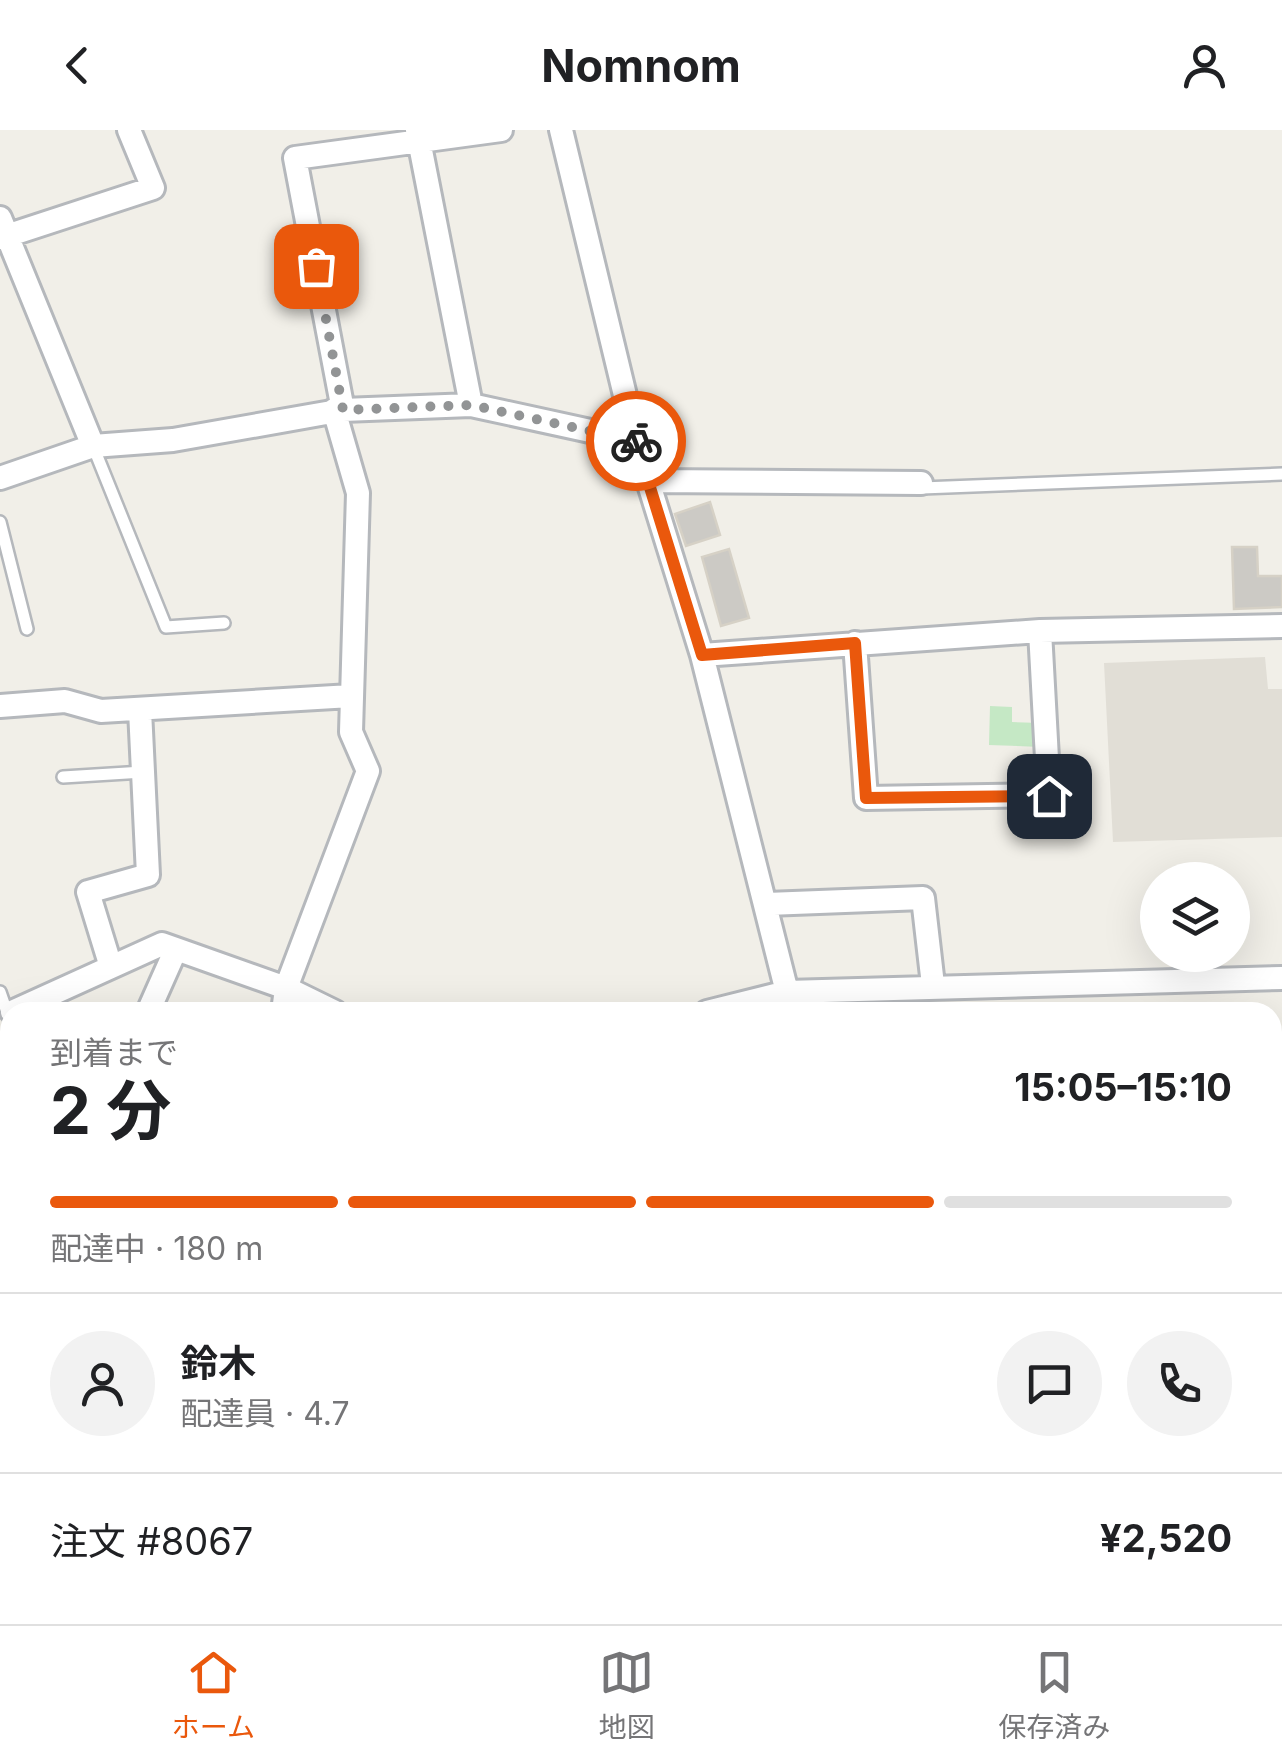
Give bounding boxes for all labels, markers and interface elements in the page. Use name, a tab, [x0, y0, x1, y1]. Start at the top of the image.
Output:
icon: back	[50, 38, 105, 93]
text: Nomnom	[541, 38, 741, 93]
icon: person	[1177, 38, 1232, 93]
pin	[274, 224, 359, 309]
icon: bag	[289, 239, 344, 294]
courier	[586, 391, 686, 491]
icon: bike	[609, 414, 664, 469]
pin	[1007, 754, 1092, 839]
icon: home	[1022, 769, 1077, 824]
map controls	[1140, 862, 1250, 972]
button: layers	[1140, 862, 1250, 972]
text: 到着まで	[50, 1033, 178, 1072]
text: 15:05–15:10	[1014, 1064, 1232, 1110]
text: 2 分	[50, 1071, 171, 1150]
text: 配達中 · 180 m	[50, 1229, 263, 1268]
button: person	[50, 1331, 155, 1436]
button: chat	[997, 1331, 1102, 1436]
button: phone	[1127, 1331, 1232, 1436]
text: 鈴木	[180, 1340, 256, 1386]
text: 配達員 · 4.7	[180, 1394, 350, 1433]
text: ¥2,520	[1100, 1515, 1232, 1561]
text: 注文 #8067	[50, 1518, 253, 1564]
tab: ホーム	[172, 1645, 255, 1745]
tab: 地図	[599, 1645, 655, 1745]
tab: 保存済み	[998, 1645, 1110, 1745]

